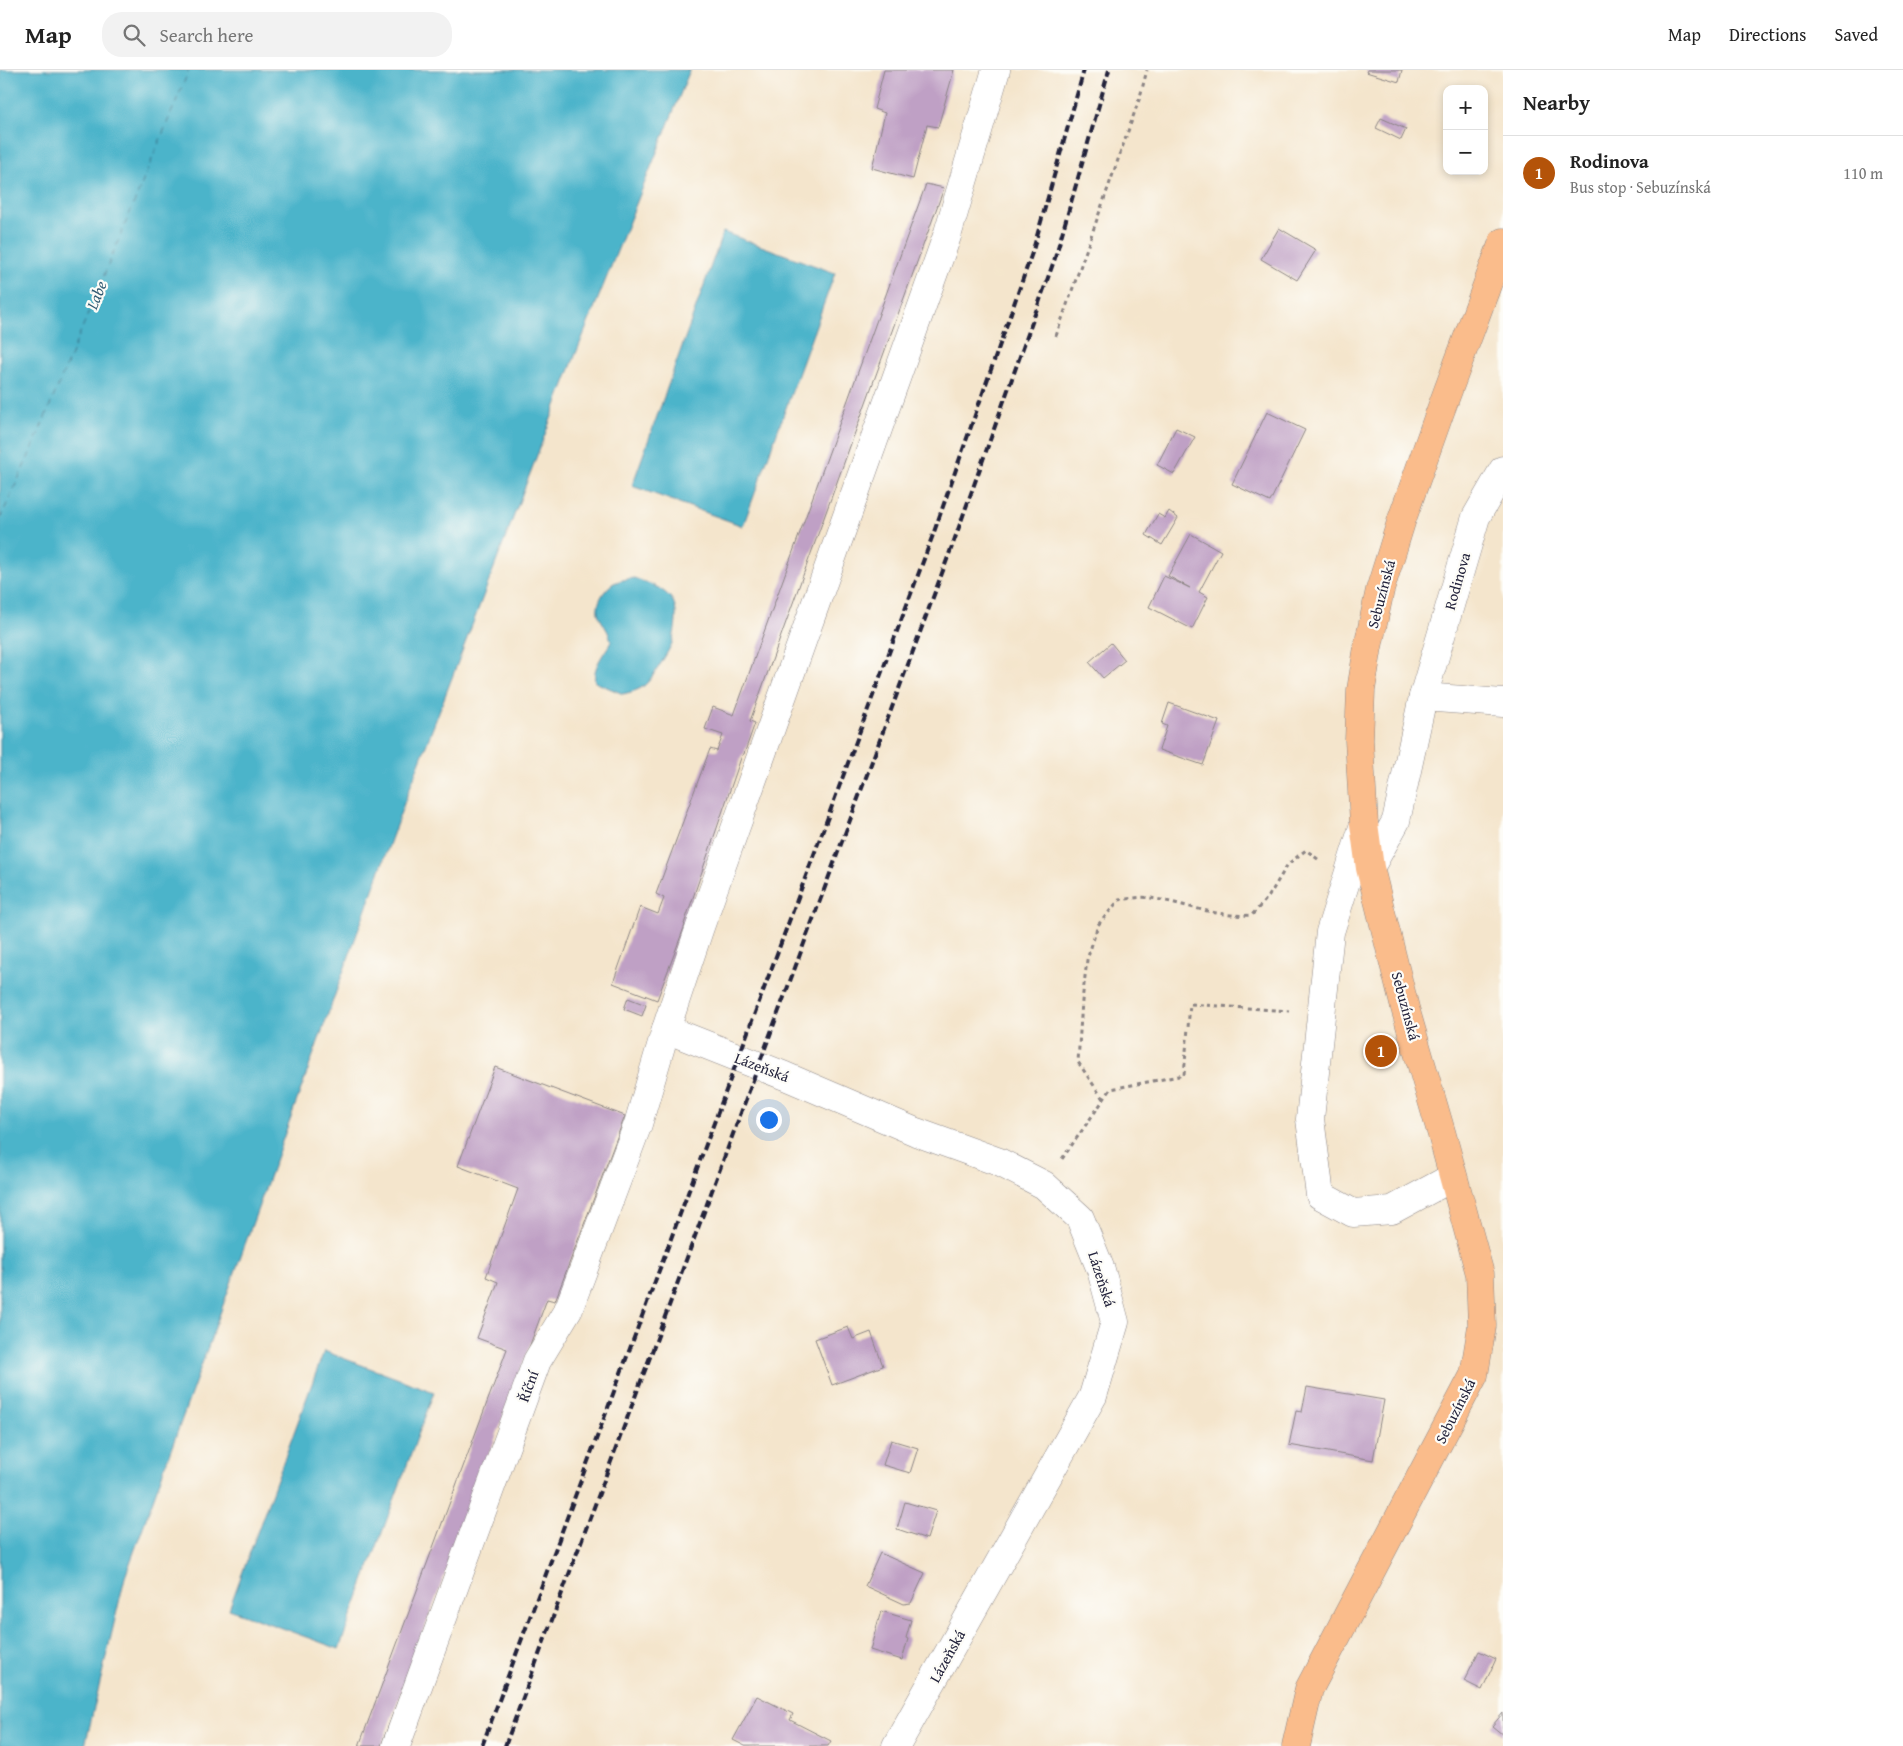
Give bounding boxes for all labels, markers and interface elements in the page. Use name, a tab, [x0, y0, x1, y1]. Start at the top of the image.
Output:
search box	[102, 12, 452, 57]
text: Map	[25, 17, 72, 52]
icon: search	[120, 21, 148, 49]
text: Search here	[160, 21, 253, 49]
text: Map	[1668, 21, 1701, 48]
text: Directions	[1729, 21, 1806, 48]
text: Saved	[1834, 21, 1878, 48]
map controls	[1443, 85, 1488, 175]
button: +	[1443, 85, 1488, 130]
text: Nearby	[1523, 87, 1590, 118]
button: −	[1443, 130, 1488, 175]
text: Rodinova	[1570, 147, 1649, 175]
text: 1	[1535, 161, 1543, 185]
text: 110 m	[1843, 161, 1883, 185]
text: Bus stop · Sebuzínská	[1570, 175, 1711, 199]
water label: Labe	[79, 277, 113, 314]
street label: Rodinova	[1439, 550, 1475, 612]
street label: Sebuzínská	[1362, 557, 1400, 631]
street label: Sebuzínská	[1387, 969, 1425, 1043]
pin: 1	[1365, 1032, 1397, 1070]
street label: Lázeňská	[732, 1047, 792, 1087]
your location	[756, 1107, 782, 1133]
street label: Lázeňská	[1083, 1249, 1121, 1309]
street label: Říční	[513, 1367, 544, 1405]
street label: Sebuzínská	[1430, 1375, 1480, 1447]
street label: Lázeňská	[924, 1626, 970, 1686]

